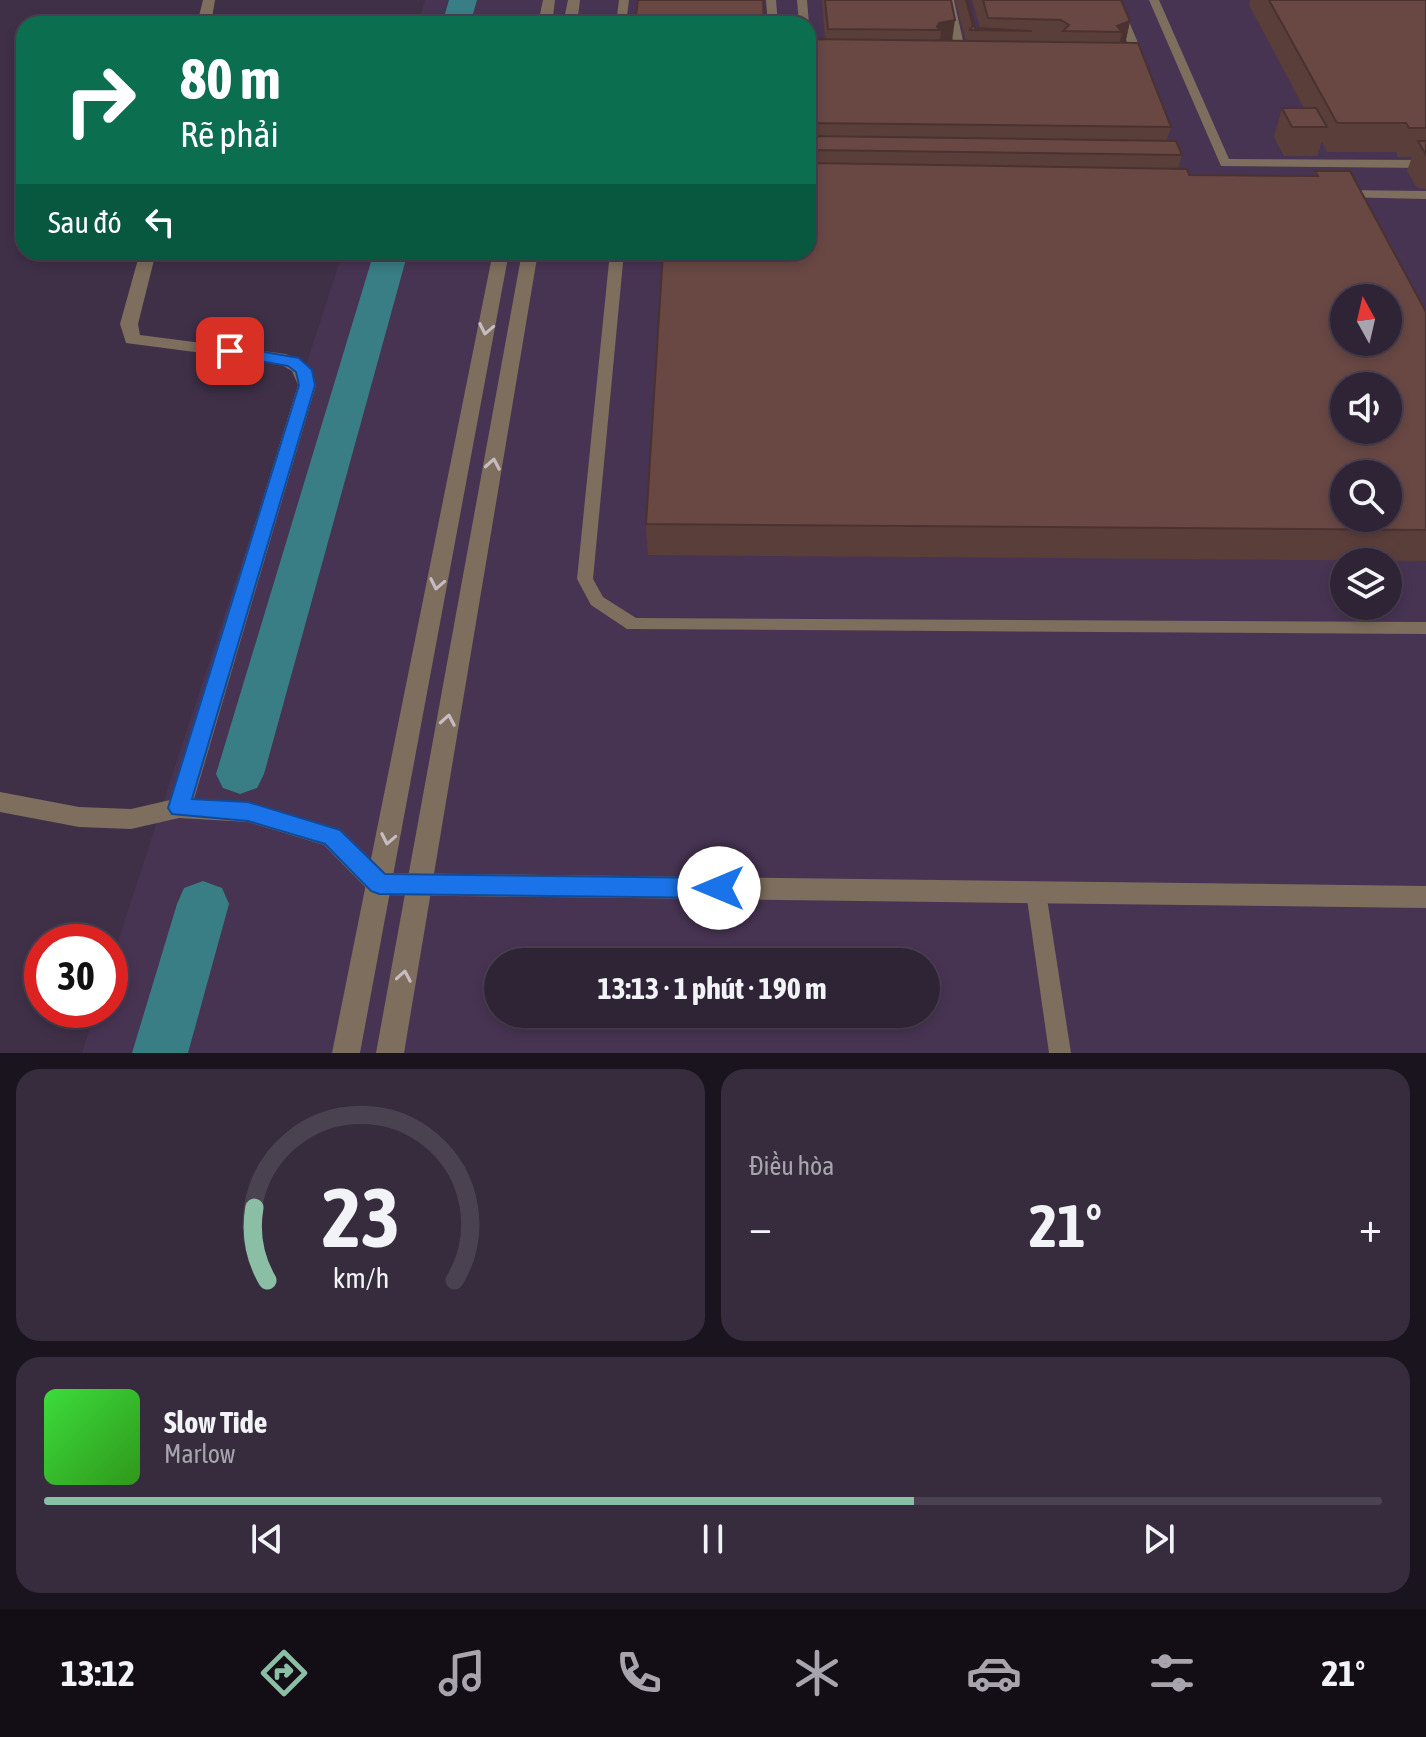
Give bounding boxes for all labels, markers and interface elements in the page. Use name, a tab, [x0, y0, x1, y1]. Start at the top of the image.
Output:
text: 80 m	[180, 47, 281, 111]
icon: right	[48, 48, 152, 152]
text: Rẽ phải	[180, 113, 279, 155]
icon: left	[138, 200, 182, 244]
text: Sau đó	[48, 205, 122, 239]
north arrow	[1330, 284, 1402, 356]
map controls	[1330, 284, 1402, 620]
pin	[196, 317, 264, 385]
one-way arrow	[479, 322, 496, 335]
icon: arrive	[208, 329, 252, 373]
button: sound	[1330, 372, 1402, 444]
one-way arrow	[484, 457, 501, 471]
button: search	[1330, 460, 1402, 532]
button: layers	[1330, 548, 1402, 620]
one-way arrow	[430, 577, 447, 591]
one-way arrow	[439, 713, 456, 727]
one-way arrow	[380, 832, 397, 845]
position arrow	[677, 846, 761, 930]
speed limit sign: 30	[24, 924, 128, 1028]
one-way arrow	[394, 969, 411, 983]
text: 13:13 · 1 phút · 190 m	[597, 971, 827, 1005]
text: Điều hòa	[749, 1151, 834, 1181]
text: 23	[321, 1169, 400, 1265]
text: 21°	[1029, 1191, 1102, 1260]
text: −	[749, 1201, 772, 1251]
text: +	[1359, 1201, 1382, 1251]
text: km/h	[332, 1261, 389, 1294]
text: Slow Tide	[164, 1405, 267, 1439]
text: Marlow	[164, 1439, 235, 1469]
icon: previous	[245, 1517, 289, 1561]
icon: pause	[691, 1517, 735, 1561]
icon: next	[1137, 1517, 1181, 1561]
icon: directions	[256, 1645, 312, 1701]
icon: music	[434, 1645, 490, 1701]
icon: phone	[611, 1645, 667, 1701]
icon: climate	[789, 1645, 845, 1701]
icon: car	[966, 1645, 1022, 1701]
icon: filters	[1144, 1645, 1200, 1701]
text: 13:12	[61, 1652, 135, 1694]
text: 21°	[1321, 1652, 1365, 1694]

